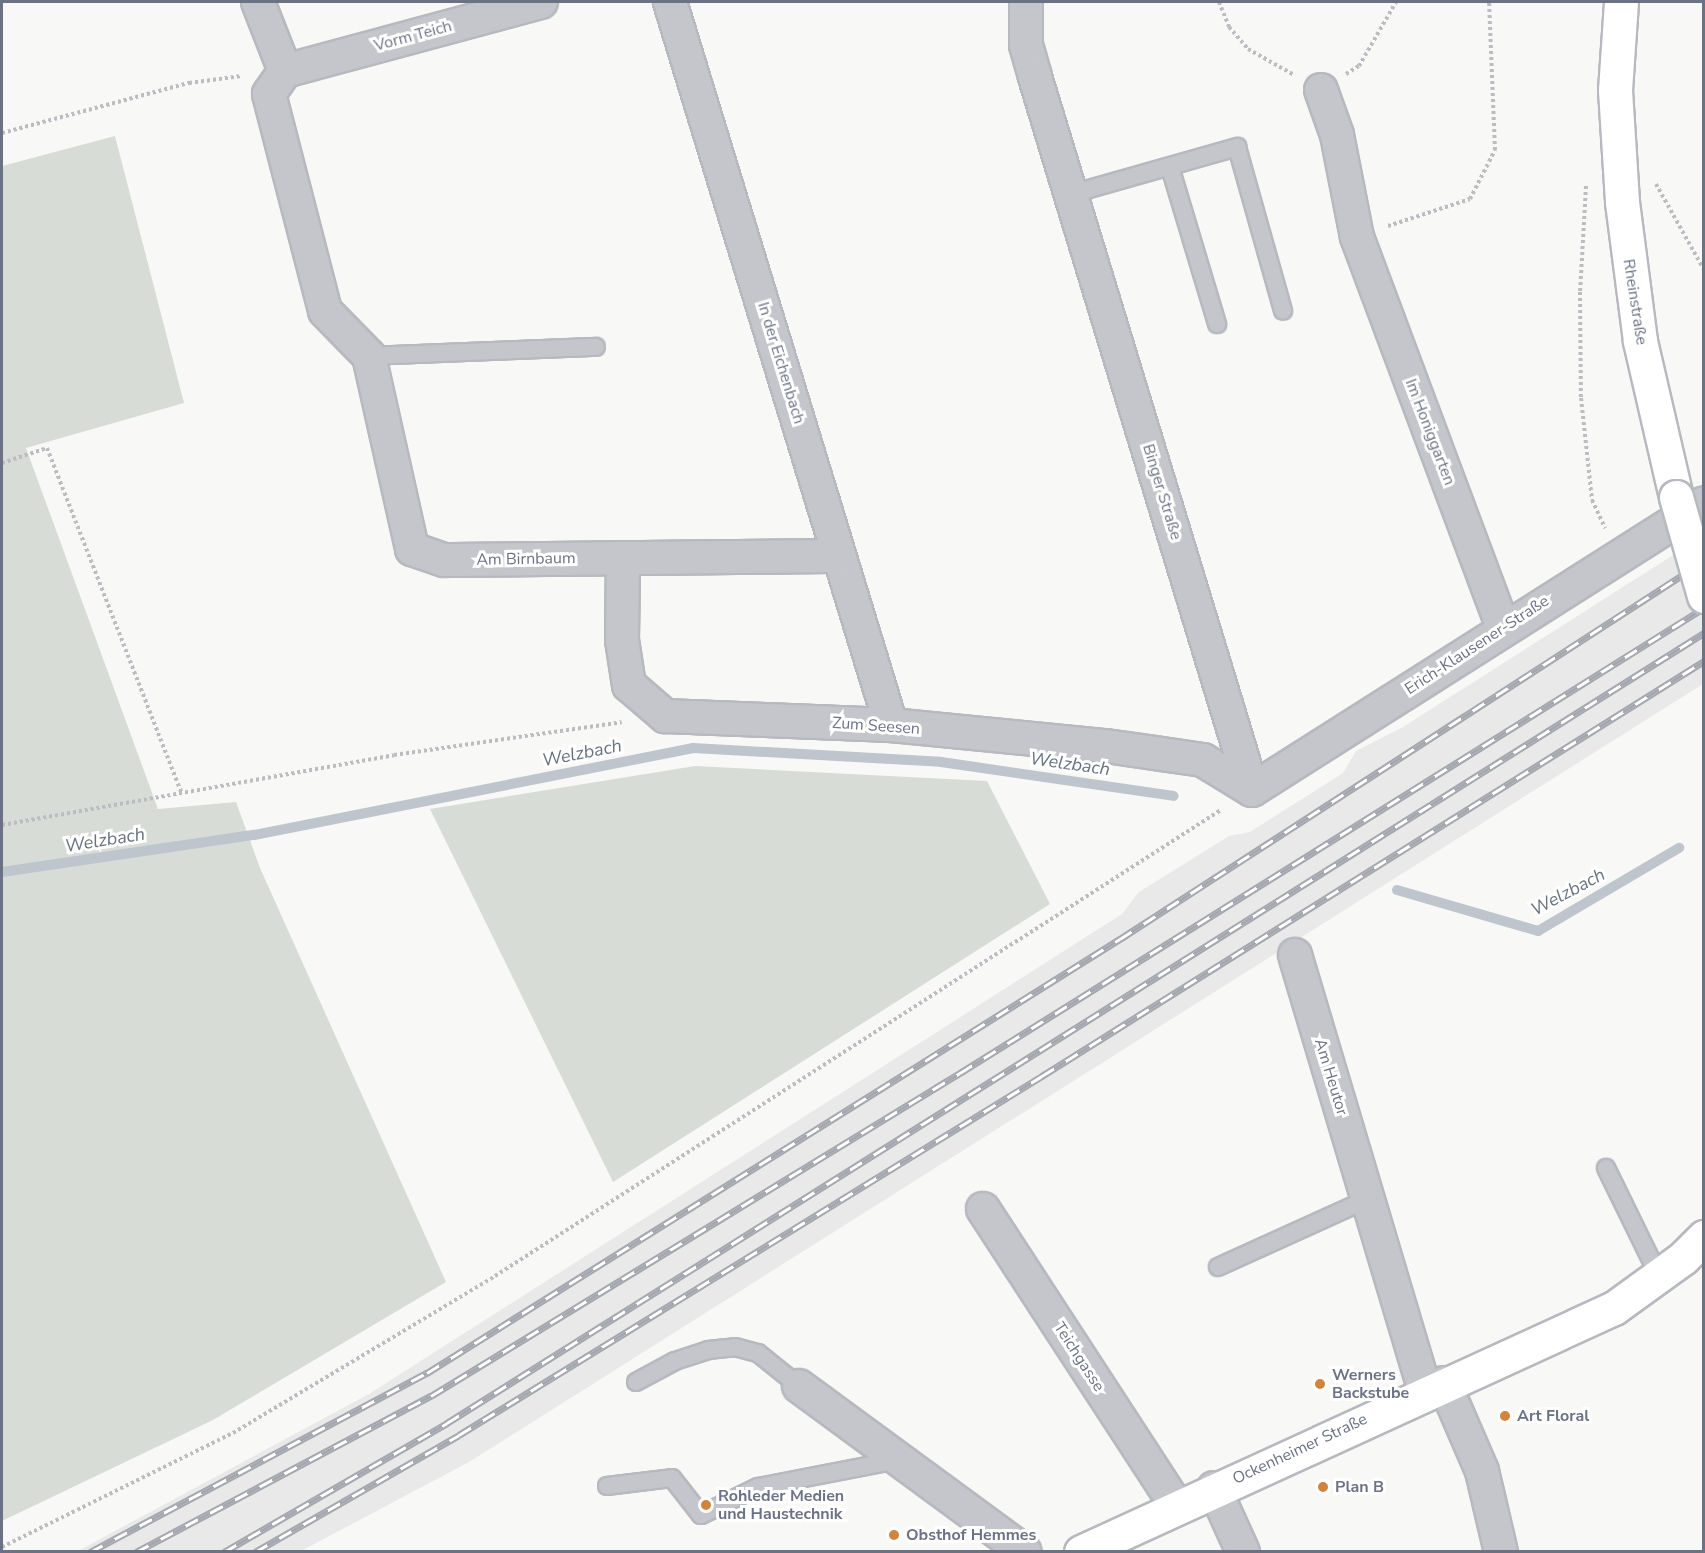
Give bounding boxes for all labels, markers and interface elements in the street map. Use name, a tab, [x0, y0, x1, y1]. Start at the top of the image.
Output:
street label: Vorm Teich	[372, 16, 454, 56]
street label: Rheinstraße	[1619, 258, 1651, 346]
street label: In der Eichenbach	[753, 300, 809, 426]
street label: Im Honiggarten	[1401, 376, 1459, 488]
street label: Binger Straße	[1138, 442, 1186, 542]
street label: Am Birnbaum	[476, 549, 576, 569]
street label: Erich-Klausener-Straße	[1401, 591, 1553, 699]
street label: Zum Seesen	[831, 713, 921, 739]
water label: Welzbach	[540, 735, 624, 771]
water label: Welzbach	[1029, 748, 1111, 780]
water label: Welzbach	[64, 823, 146, 857]
water label: Welzbach	[1527, 864, 1609, 920]
street label: Am Heutor	[1310, 1036, 1352, 1118]
street label: Teichgasse	[1049, 1319, 1109, 1395]
place label: Werners Backstube	[1332, 1365, 1409, 1403]
marker: Werners Backstube	[1313, 1377, 1327, 1391]
place label: Art Floral	[1517, 1406, 1589, 1426]
street label: Ockenheimer Straße	[1230, 1409, 1370, 1489]
marker: Art Floral	[1498, 1409, 1512, 1423]
place label: Plan B	[1335, 1477, 1384, 1497]
marker: Plan B	[1316, 1480, 1330, 1494]
place label: Rohleder Medien und Haustechnik	[718, 1486, 844, 1524]
marker: Rohleder Medien und Haustechnik	[699, 1498, 713, 1512]
place label: Obsthof Hemmes	[906, 1525, 1036, 1545]
marker: Obsthof Hemmes	[887, 1528, 901, 1542]

